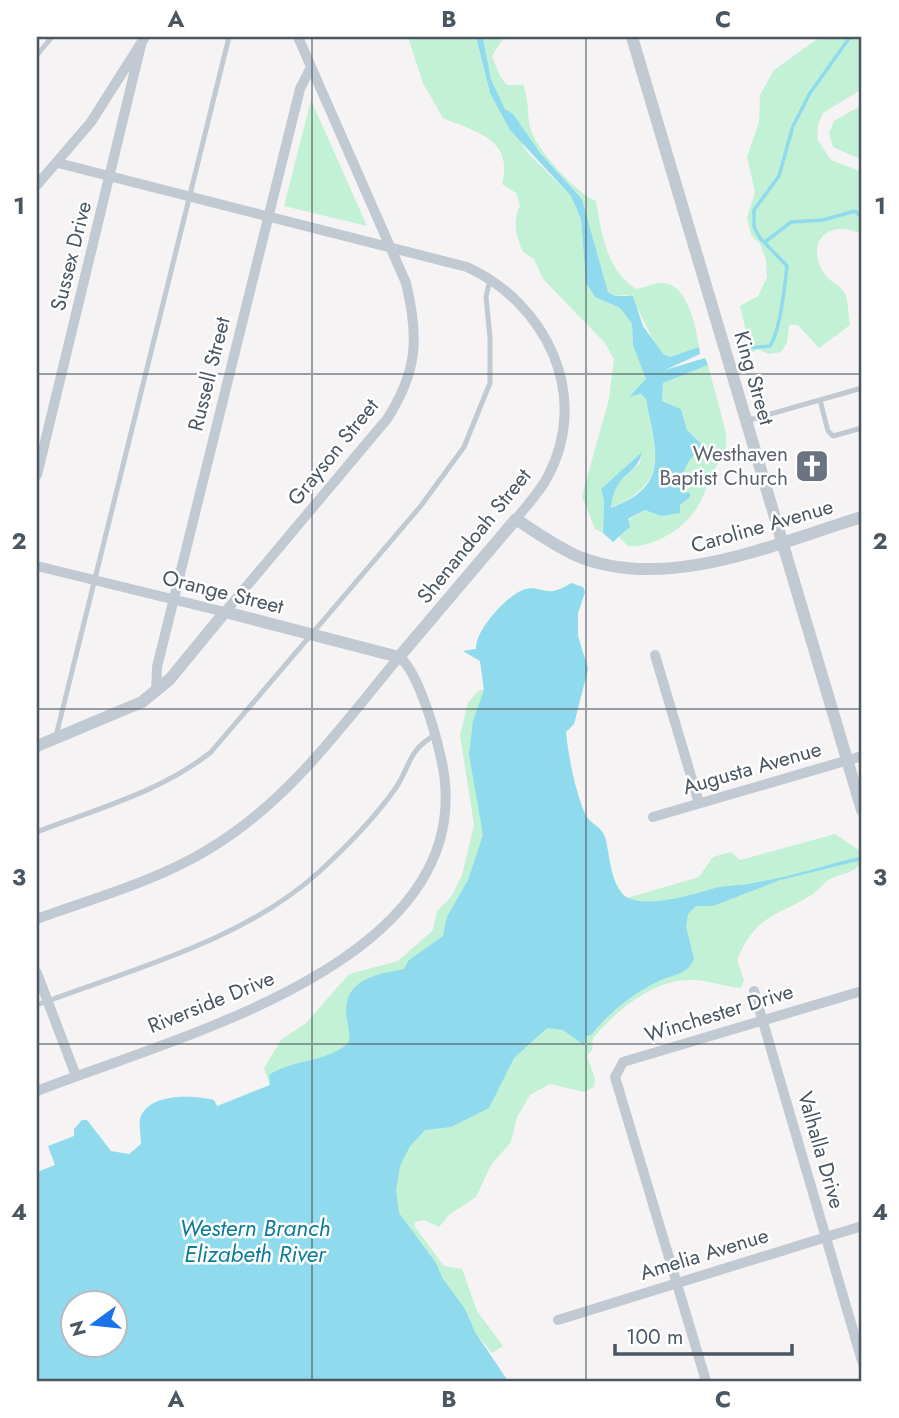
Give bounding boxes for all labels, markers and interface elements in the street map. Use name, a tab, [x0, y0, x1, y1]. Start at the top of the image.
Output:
text: A	[167, 2, 185, 36]
text: B	[441, 2, 457, 36]
text: C	[715, 2, 731, 36]
text: 1	[13, 189, 25, 223]
text: 1	[874, 189, 886, 223]
street label: Sussex Drive	[43, 198, 99, 314]
street label: Russell Street	[180, 314, 238, 434]
street label: King Street	[726, 327, 782, 429]
street label: Grayson Street	[280, 392, 386, 512]
place label: Westhaven Baptist Church	[660, 439, 788, 493]
church icon: Westhaven Baptist Church	[793, 447, 831, 485]
street label: Shenandoah Street	[410, 462, 538, 610]
street label: Caroline Avenue	[687, 491, 837, 561]
text: 2	[11, 524, 27, 558]
text: 2	[872, 524, 888, 558]
street label: Orange Street	[159, 562, 287, 622]
street label: Augusta Avenue	[679, 734, 825, 802]
text: 3	[12, 860, 26, 894]
text: 3	[873, 860, 887, 894]
street label: Riverside Drive	[143, 963, 279, 1041]
street label: Winchester Drive	[641, 976, 797, 1050]
street label: Valhalla Drive	[790, 1088, 852, 1212]
text: 4	[11, 1195, 27, 1229]
text: 4	[872, 1195, 888, 1229]
water label: Western Branch Elizabeth River	[180, 1211, 330, 1271]
street label: Amelia Avenue	[636, 1220, 772, 1288]
north arrow	[60, 1288, 130, 1358]
scale bar	[615, 1313, 792, 1357]
text: N	[63, 1317, 93, 1339]
text: 100 m	[626, 1322, 683, 1352]
text: A	[167, 1382, 185, 1416]
text: B	[441, 1382, 457, 1416]
text: C	[715, 1382, 731, 1416]

